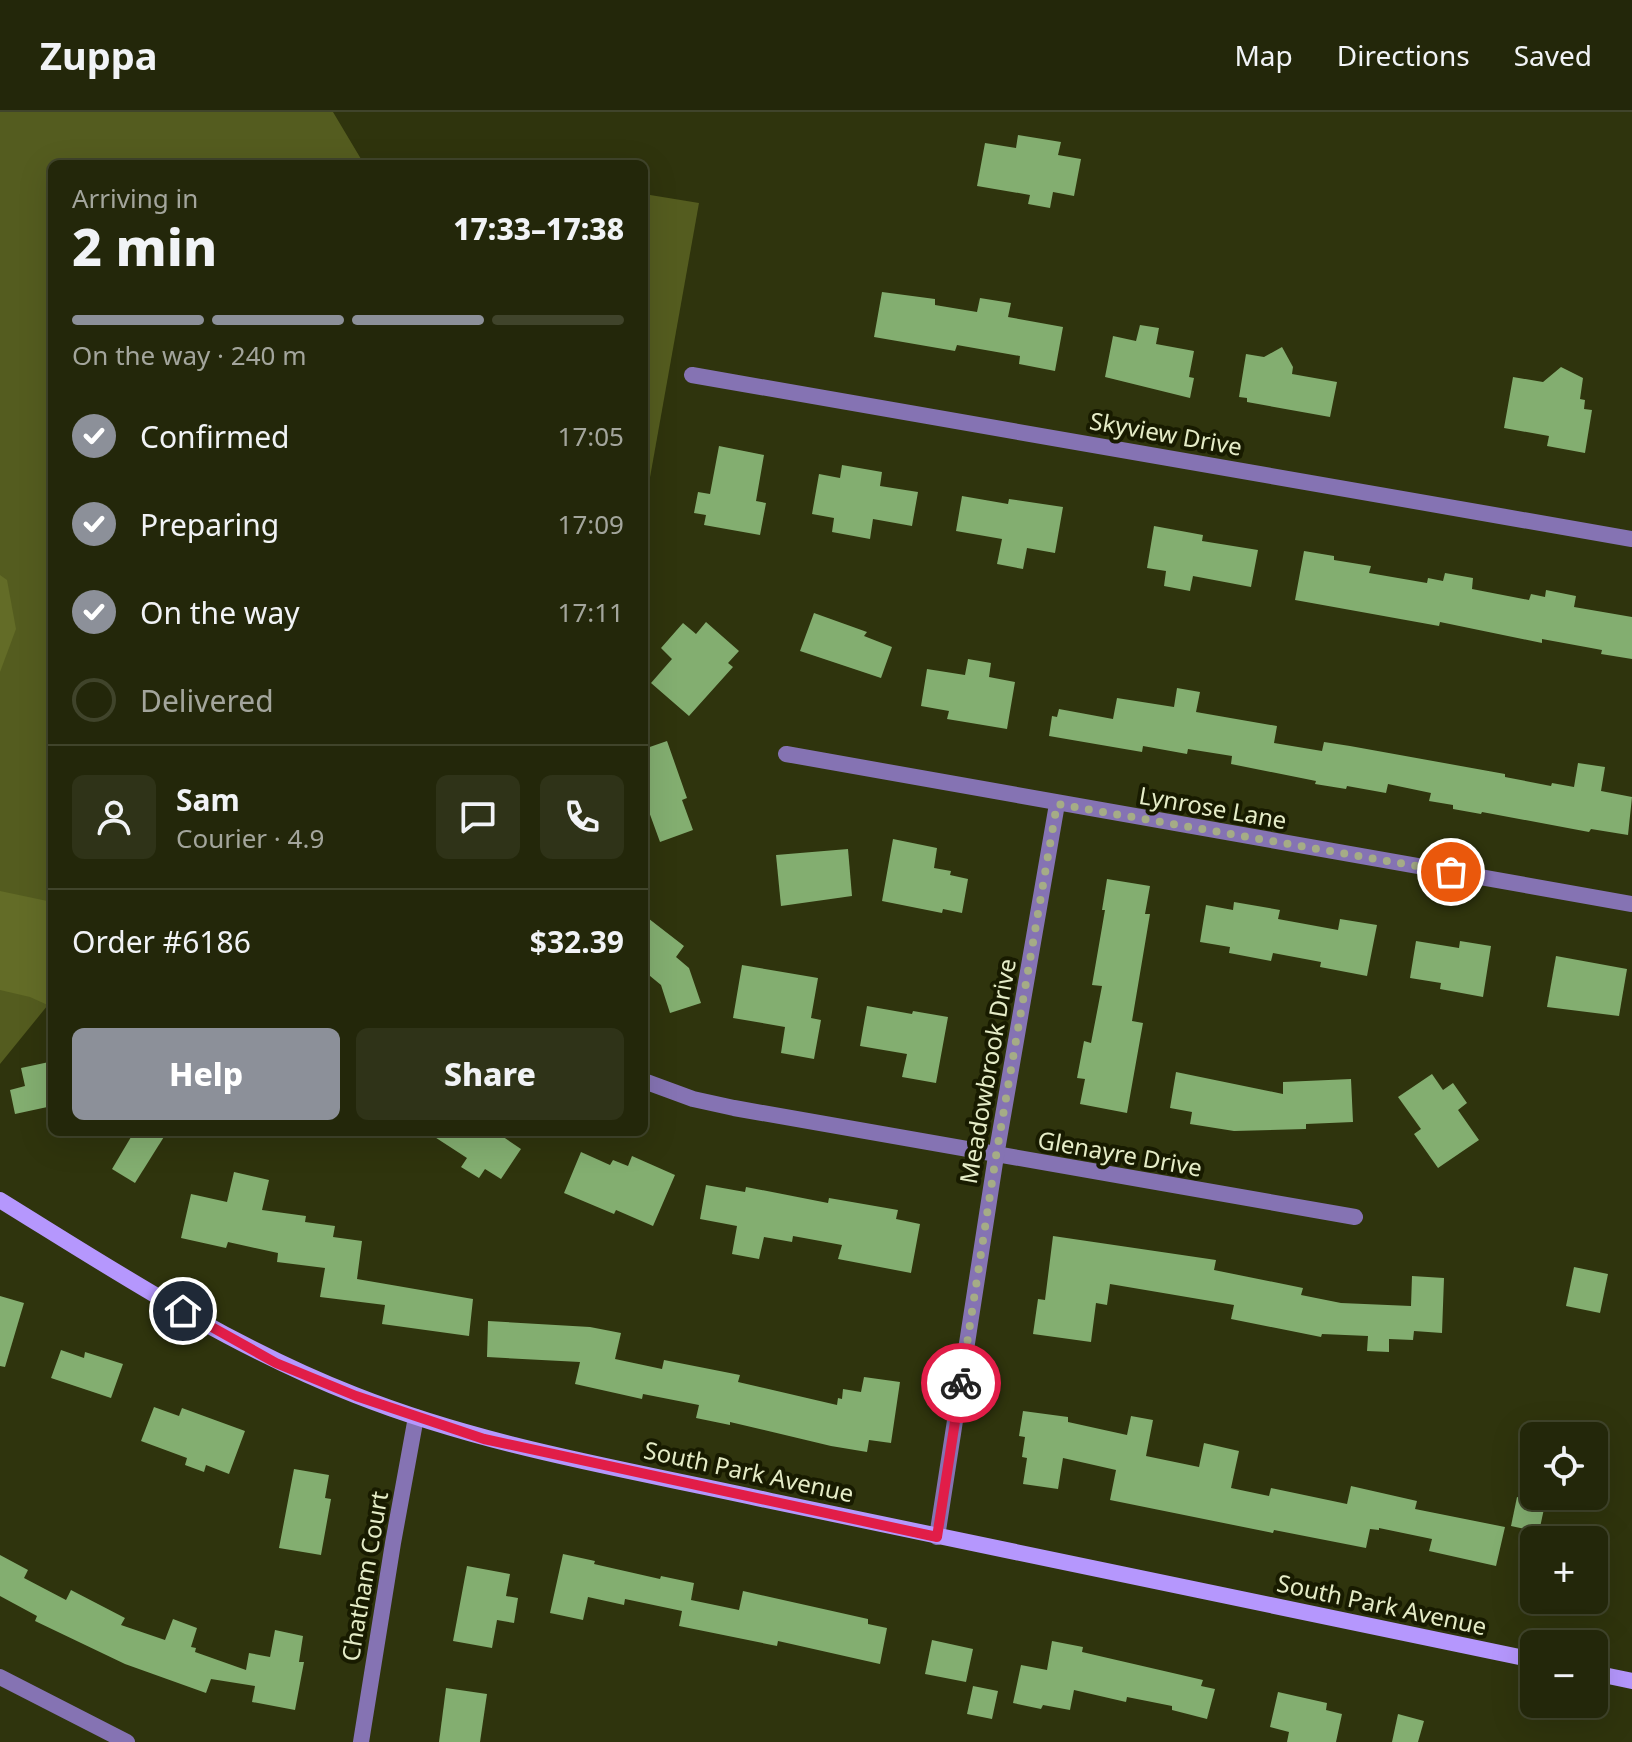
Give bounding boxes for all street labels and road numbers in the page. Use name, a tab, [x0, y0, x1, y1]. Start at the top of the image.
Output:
street label: Skyview Drive	[1087, 403, 1245, 463]
street label: Lynrose Lane	[1137, 778, 1289, 836]
street label: Meadowbrook Drive	[951, 956, 1023, 1186]
street label: Glenayre Drive	[1035, 1122, 1205, 1184]
street label: South Park Avenue	[641, 1433, 857, 1509]
street label: Chatham Court	[333, 1488, 395, 1664]
street label: South Park Avenue	[1274, 1566, 1490, 1642]

